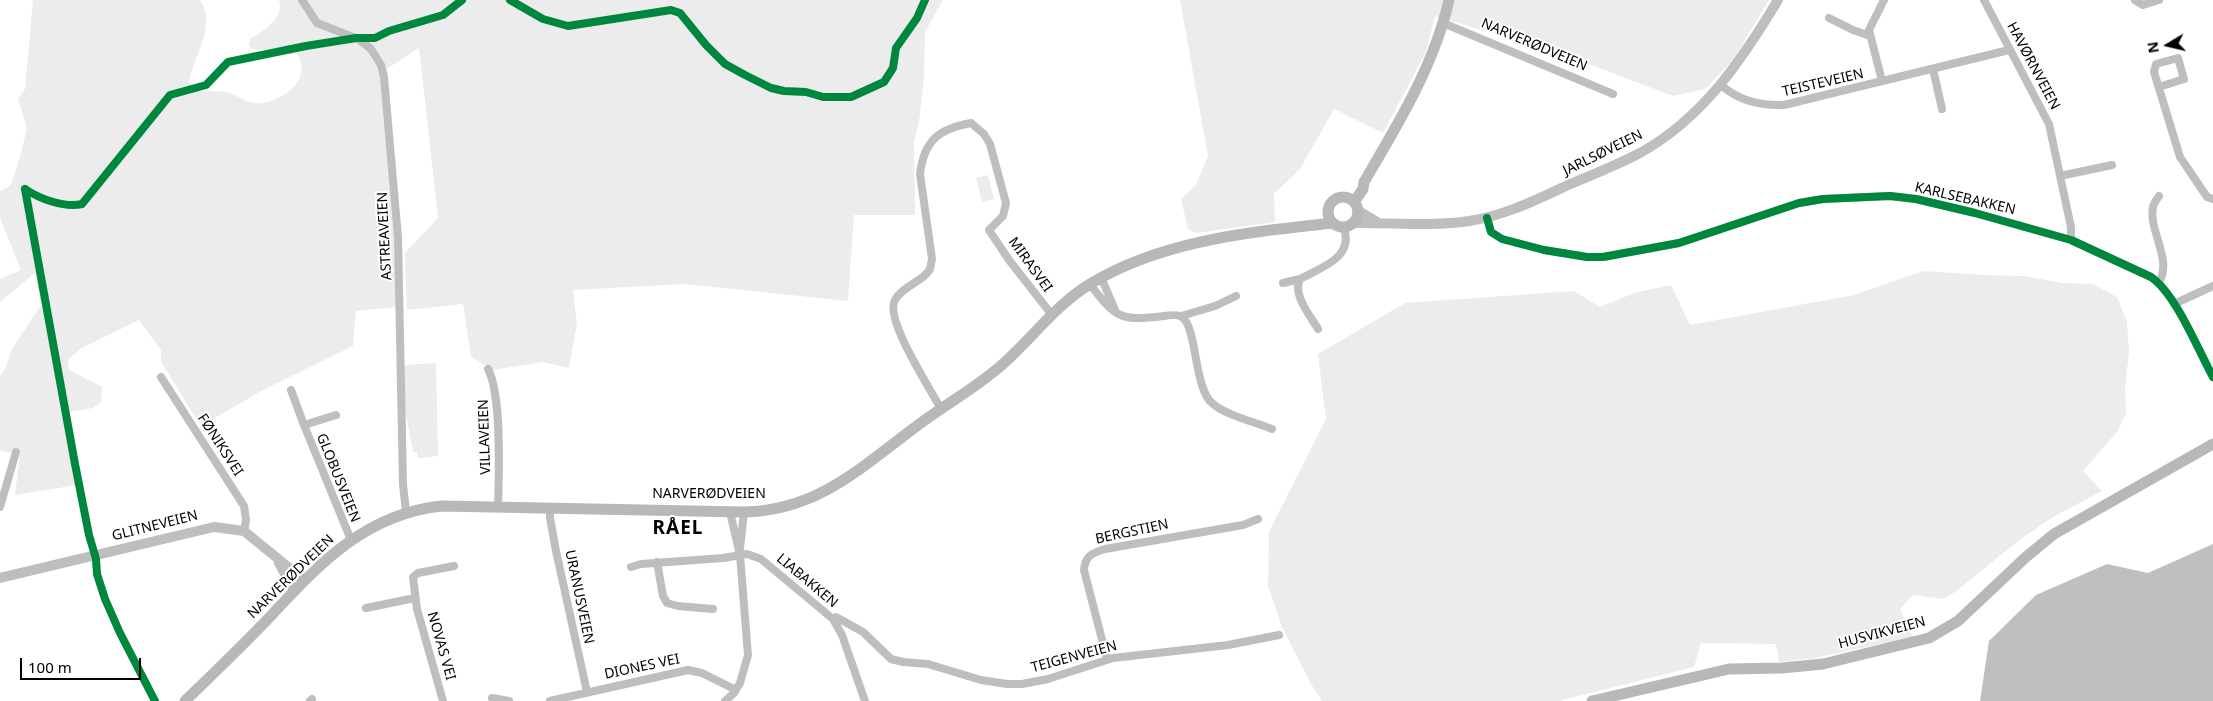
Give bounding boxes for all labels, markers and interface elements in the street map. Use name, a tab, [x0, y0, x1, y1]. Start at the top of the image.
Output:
street label: NARVERØDVEIEN	[1478, 15, 1590, 75]
street label: HAVØRNVEIEN	[2003, 19, 2063, 113]
north arrow	[2143, 20, 2193, 70]
text: N	[2142, 40, 2163, 55]
street label: TEISTEVEIEN	[1781, 65, 1865, 101]
street label: JARLSØVEIEN	[1560, 126, 1646, 180]
street label: KARLSEBAKKEN	[1913, 179, 2017, 219]
street label: ASTREAVEIEN	[374, 191, 396, 281]
street label: MIRASVEI	[1004, 234, 1056, 296]
street label: VILLAVEIEN	[475, 399, 495, 475]
street label: FØNIKSVEI	[194, 411, 246, 479]
street label: GLOBUSVEIEN	[313, 431, 363, 525]
street label: NARVERØDVEIEN	[652, 486, 766, 502]
street label: GLITNEVEIEN	[110, 507, 200, 545]
street label: BERGSTIEN	[1094, 516, 1170, 548]
district label: RÅEL	[652, 518, 704, 540]
street label: NARVERØDVEIEN	[244, 532, 338, 622]
street label: URANUSVEIEN	[561, 548, 597, 646]
street label: LIABAKKEN	[773, 551, 841, 611]
street label: NOVAS VEI	[423, 610, 459, 682]
street label: HUSVIKVEIEN	[1837, 613, 1927, 653]
street label: TEIGENVEIEN	[1029, 637, 1119, 677]
scale bar	[22, 648, 144, 680]
street label: DIONES VEI	[603, 651, 681, 683]
text: 100 m	[28, 657, 72, 677]

